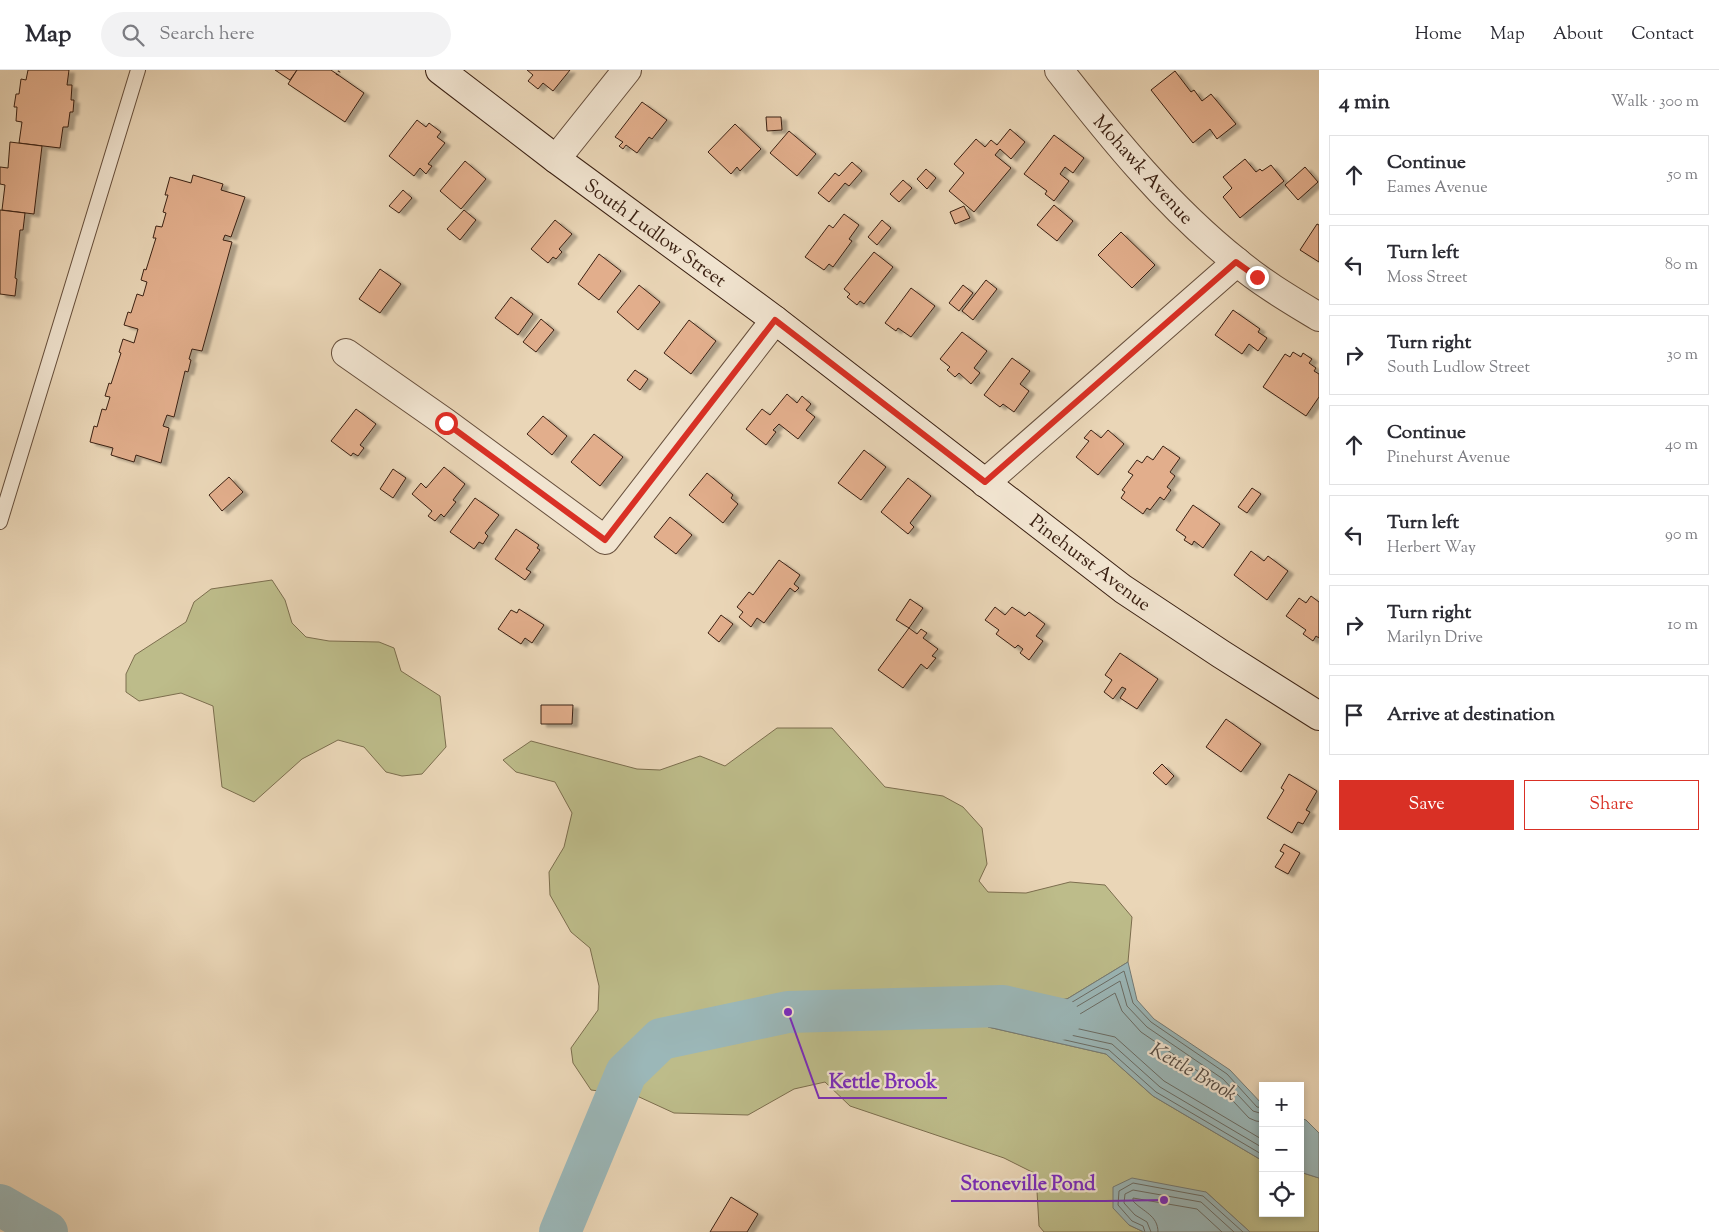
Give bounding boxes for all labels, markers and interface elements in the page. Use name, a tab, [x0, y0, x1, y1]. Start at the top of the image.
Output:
search box	[101, 12, 451, 57]
text: Map	[25, 18, 71, 52]
icon: search	[119, 21, 147, 49]
text: Search here	[159, 21, 255, 48]
text: Home	[1415, 22, 1462, 48]
text: Map	[1490, 22, 1525, 48]
text: About	[1553, 22, 1603, 48]
text: Contact	[1631, 22, 1694, 48]
text: 4 min	[1339, 88, 1390, 118]
text: Walk · 300 m	[1611, 91, 1699, 114]
street label: Mohawk Avenue	[1086, 110, 1199, 232]
text: Continue	[1387, 150, 1466, 177]
icon: ahead	[1340, 161, 1368, 189]
text: 50 m	[1667, 164, 1698, 187]
street label: South Ludlow Street	[578, 173, 732, 295]
text: Eames Avenue	[1387, 177, 1488, 200]
text: Turn left	[1387, 240, 1459, 267]
icon: left	[1340, 251, 1368, 279]
text: 80 m	[1665, 254, 1698, 277]
route end	[1246, 266, 1269, 289]
text: Moss Street	[1387, 267, 1468, 290]
text: Turn right	[1387, 330, 1471, 357]
icon: right	[1340, 341, 1368, 369]
text: 30 m	[1667, 344, 1698, 367]
text: South Ludlow Street	[1387, 357, 1530, 380]
route start	[435, 412, 458, 435]
text: Continue	[1387, 420, 1466, 447]
icon: ahead	[1340, 431, 1368, 459]
text: 40 m	[1665, 434, 1698, 457]
text: Pinehurst Avenue	[1387, 447, 1510, 470]
street label: Pinehurst Avenue	[1023, 509, 1156, 619]
text: Turn left	[1387, 510, 1459, 537]
icon: left	[1340, 521, 1368, 549]
text: 90 m	[1665, 524, 1698, 547]
text: Herbert Way	[1387, 537, 1476, 560]
text: Turn right	[1387, 600, 1471, 627]
icon: right	[1340, 611, 1368, 639]
text: 10 m	[1668, 614, 1698, 637]
text: Marilyn Drive	[1387, 627, 1483, 650]
icon: arrive	[1340, 701, 1368, 729]
text: Arrive at destination	[1387, 702, 1555, 729]
button: Save	[1339, 780, 1514, 830]
button: Share	[1524, 780, 1699, 830]
water label: Kettle Brook	[1144, 1037, 1242, 1110]
callout: Kettle Brook	[819, 1063, 947, 1098]
text: Kettle Brook	[829, 1069, 937, 1098]
map controls	[1259, 1082, 1304, 1217]
button: +	[1259, 1082, 1304, 1127]
button: −	[1259, 1127, 1304, 1172]
callout: Stoneville Pond	[951, 1166, 1106, 1201]
text: Stoneville Pond	[960, 1171, 1096, 1200]
button: locate	[1259, 1172, 1304, 1217]

